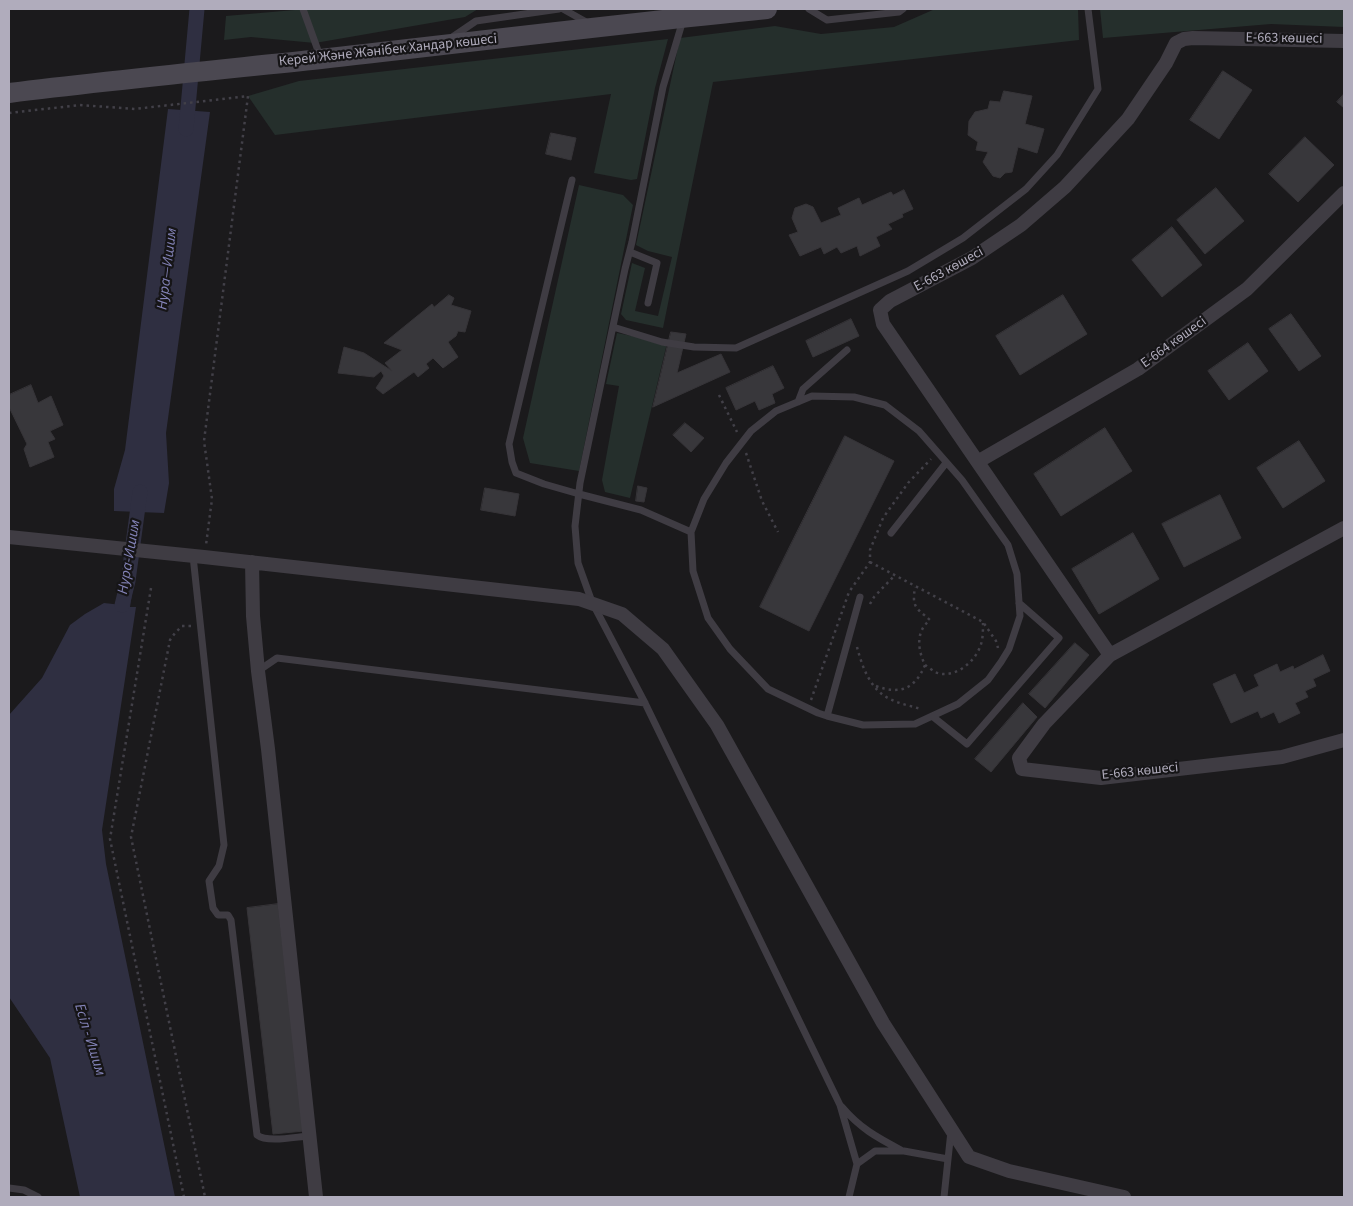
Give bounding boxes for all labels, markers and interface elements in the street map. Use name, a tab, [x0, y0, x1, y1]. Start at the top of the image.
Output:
street label: Е-663 көшесі	[1245, 30, 1323, 48]
street label: Керей Және Жәнібек Хандар көшесі	[278, 31, 498, 71]
water label: Нура—Ишим	[154, 227, 182, 311]
street label: Е-663 көшесі	[911, 244, 987, 296]
street label: Е-664 көшесі	[1138, 314, 1210, 372]
water label: Нура-Ишим	[115, 518, 145, 596]
street label: Е-663 көшесі	[1101, 760, 1179, 784]
water label: Есіл - Ишим	[69, 1002, 109, 1078]

